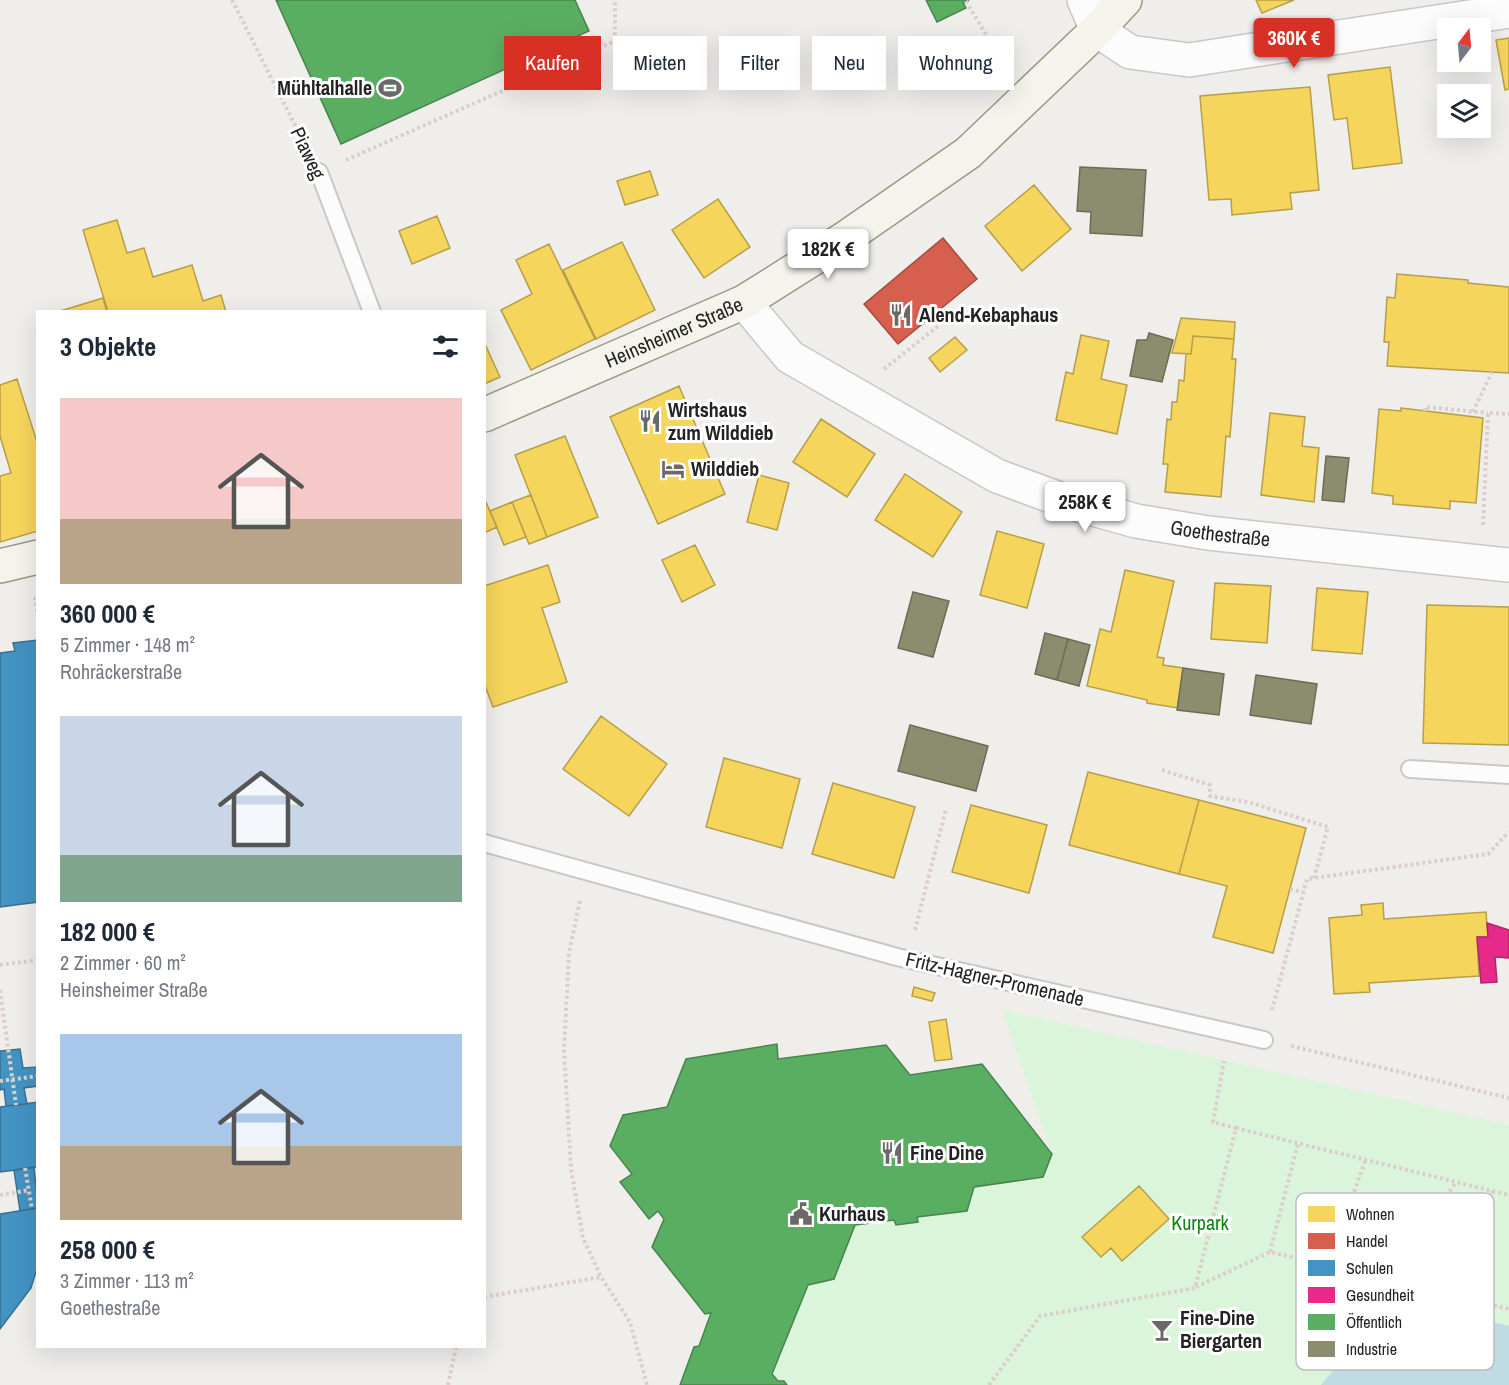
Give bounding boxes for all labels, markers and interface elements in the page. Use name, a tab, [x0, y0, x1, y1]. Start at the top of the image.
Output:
pin: 360K €	[1245, 18, 1343, 69]
north arrow	[1437, 18, 1491, 72]
map controls	[1437, 18, 1491, 138]
text: 360K €	[1268, 24, 1320, 51]
chip: Kaufen	[504, 36, 601, 90]
chip: Mieten	[613, 36, 707, 90]
chip: Filter	[719, 36, 800, 90]
chip: Neu	[812, 36, 886, 90]
chip: Wohnung	[898, 36, 1014, 90]
place label: Mühltalhalle	[277, 74, 372, 101]
sports icon: Mühltalhalle	[377, 75, 403, 101]
button: layers	[1437, 84, 1491, 138]
street label: Piaweg	[285, 122, 332, 183]
pin: 182K €	[779, 229, 877, 280]
text: 182K €	[802, 235, 854, 262]
street label: Heinsheimer Straße	[601, 290, 747, 374]
place label: Alend-Kebaphaus	[919, 301, 1058, 328]
restaurant icon: Alend-Kebaphaus	[888, 302, 914, 328]
text: 3 Objekte	[60, 329, 156, 364]
icon: filters	[429, 330, 462, 363]
place label: Wirtshaus zum Wilddieb	[668, 396, 774, 446]
restaurant icon: Wirtshaus zum Wilddieb	[637, 408, 663, 434]
icon: home	[207, 437, 315, 545]
place label: Wilddieb	[691, 455, 759, 482]
hotel icon: Wilddieb	[660, 456, 686, 482]
pin: 258K €	[1036, 482, 1134, 533]
text: 258K €	[1059, 488, 1111, 515]
street label: Goethestraße	[1169, 513, 1272, 553]
text: 360 000 €	[60, 596, 155, 631]
text: 5 Zimmer · 148 m²	[60, 631, 195, 658]
text: Rohräckerstraße	[60, 658, 182, 685]
icon: home	[207, 755, 315, 863]
text: 182 000 €	[60, 914, 155, 949]
street label: Fritz-Hagner-Promenade	[903, 945, 1087, 1012]
text: 2 Zimmer · 60 m²	[60, 949, 186, 976]
text: Heinsheimer Straße	[60, 976, 208, 1003]
icon: home	[207, 1073, 315, 1181]
place label: Fine Dine	[910, 1139, 984, 1166]
restaurant icon: Fine Dine	[879, 1140, 905, 1166]
legend	[1296, 1193, 1494, 1370]
place label: Kurhaus	[819, 1200, 886, 1227]
public building icon: Kurhaus	[788, 1201, 814, 1227]
text: Wohnen	[1346, 1203, 1395, 1225]
park label: Kurpark	[1171, 1209, 1230, 1236]
text: Handel	[1346, 1230, 1388, 1252]
text: 258 000 €	[60, 1232, 155, 1267]
text: Schulen	[1346, 1257, 1393, 1279]
text: 3 Zimmer · 113 m²	[60, 1267, 194, 1294]
text: Gesundheit	[1346, 1284, 1414, 1306]
text: Goethestraße	[60, 1294, 160, 1321]
place label: Fine-Dine Biergarten	[1180, 1304, 1262, 1354]
text: Öffentlich	[1346, 1311, 1402, 1333]
bar icon: Fine-Dine Biergarten	[1149, 1317, 1175, 1343]
text: Industrie	[1346, 1338, 1397, 1360]

